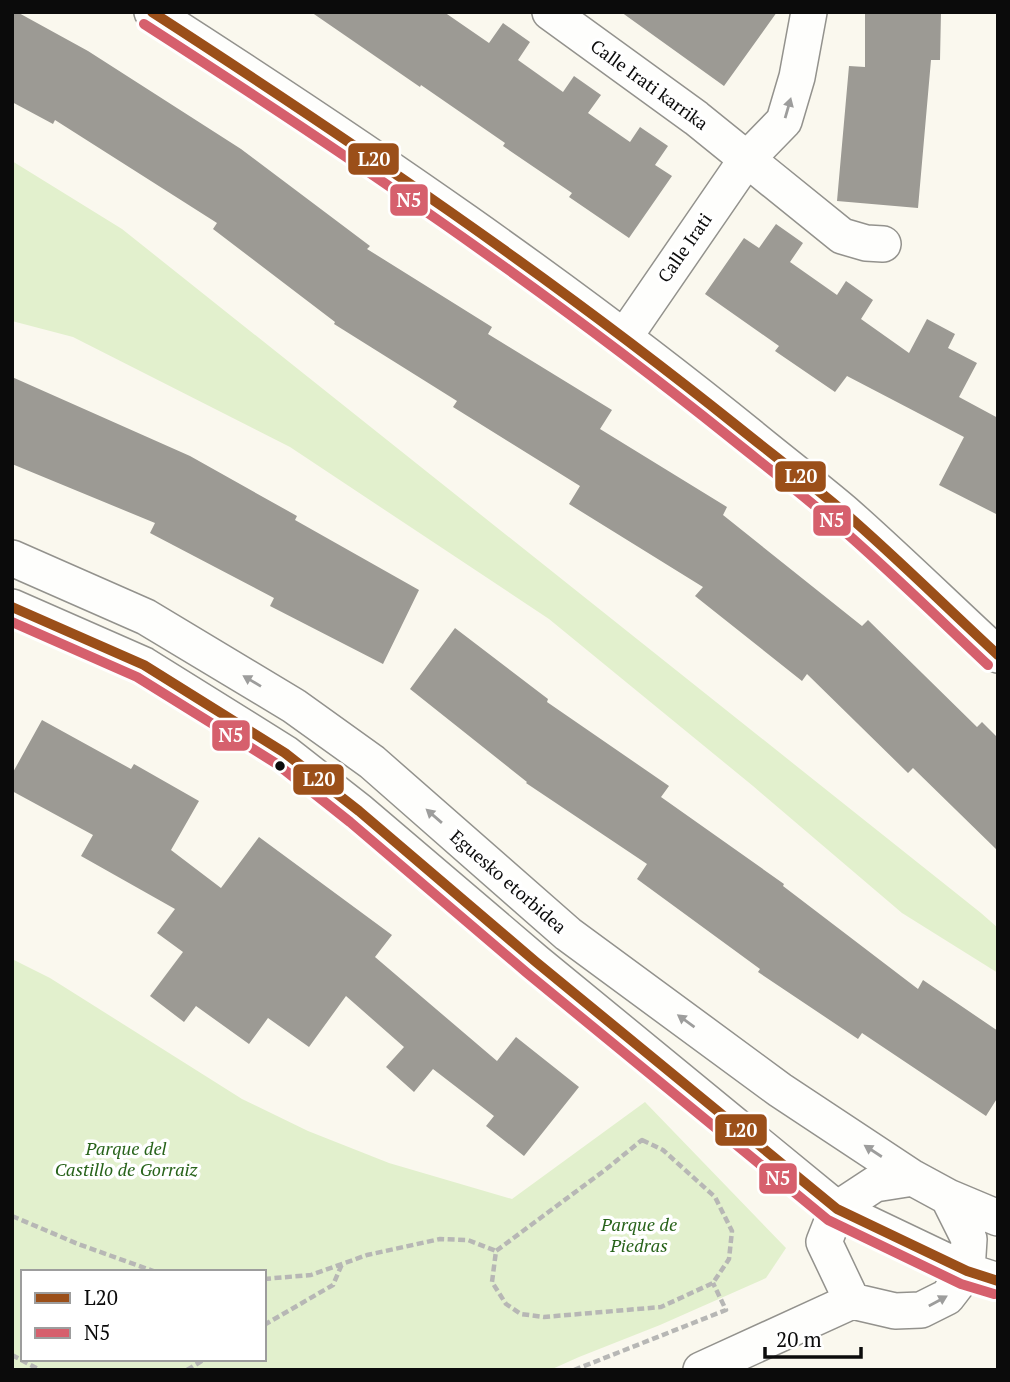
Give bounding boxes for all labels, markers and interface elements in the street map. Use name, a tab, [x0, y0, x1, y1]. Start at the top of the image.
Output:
street label: Calle Irati karrika	[586, 33, 713, 135]
one-way arrow	[783, 97, 794, 119]
line badge: L20	[347, 142, 400, 176]
text: L20	[358, 146, 391, 171]
line badge: N5	[389, 183, 429, 217]
text: N5	[396, 187, 422, 212]
street label: Calle Irati	[652, 208, 717, 287]
line badge: L20	[774, 460, 827, 493]
text: L20	[785, 463, 818, 488]
line badge: N5	[812, 504, 852, 537]
text: N5	[819, 507, 845, 532]
one-way arrow	[242, 674, 261, 687]
line badge: N5	[211, 719, 251, 752]
text: N5	[218, 722, 244, 747]
unlabelled marker	[273, 759, 287, 773]
line badge: L20	[292, 763, 345, 796]
text: L20	[303, 766, 336, 791]
one-way arrow	[426, 809, 443, 825]
street label: Eguesko etorbidea	[446, 824, 572, 938]
one-way arrow	[678, 1014, 696, 1029]
line badge: L20	[714, 1113, 768, 1147]
text: L20	[725, 1117, 758, 1142]
park label: Parque del Castillo de Gorraiz	[55, 1136, 199, 1181]
one-way arrow	[863, 1145, 883, 1158]
line badge: N5	[758, 1162, 798, 1195]
text: N5	[765, 1165, 791, 1190]
park label: Parque de Piedras	[600, 1212, 677, 1257]
legend	[21, 1270, 266, 1361]
text: L20	[84, 1283, 118, 1311]
one-way arrow	[929, 1295, 948, 1307]
scale bar	[765, 1316, 861, 1360]
text: N5	[84, 1318, 111, 1346]
text: 20 m	[776, 1325, 822, 1353]

